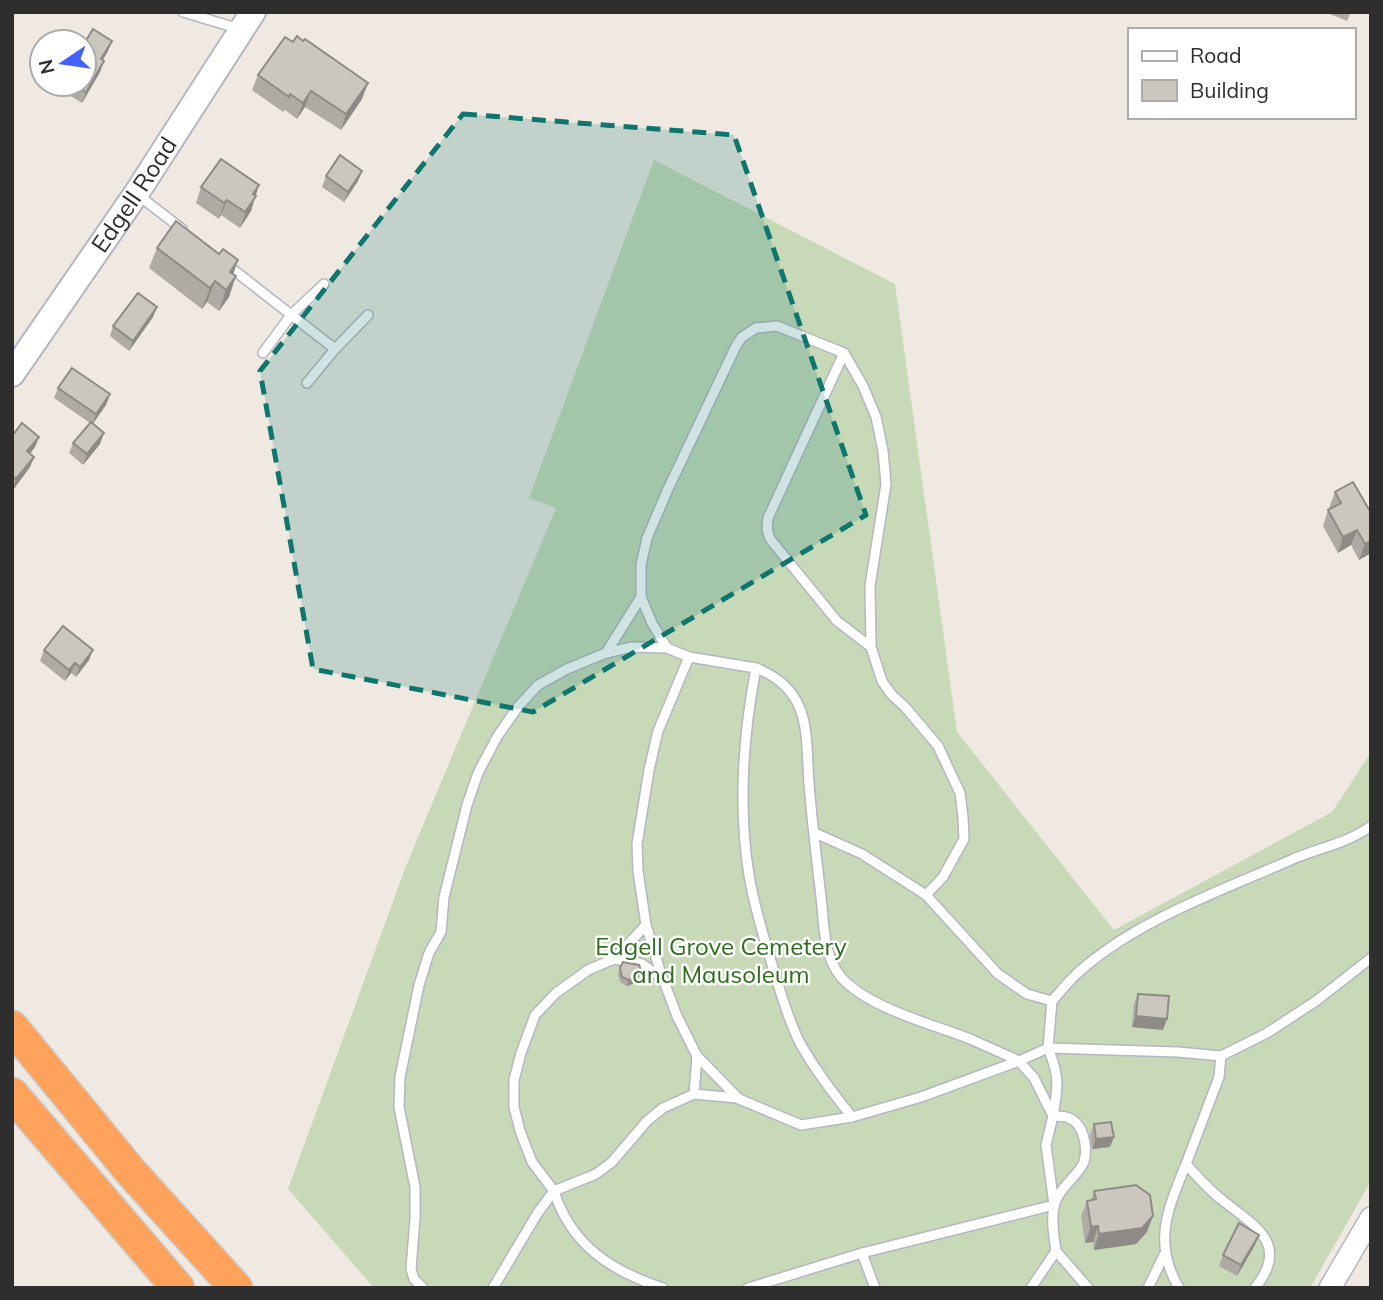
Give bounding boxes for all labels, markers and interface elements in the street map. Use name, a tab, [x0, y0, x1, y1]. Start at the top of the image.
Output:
north arrow	[28, 28, 98, 98]
legend	[1128, 28, 1355, 119]
text: Road	[1190, 42, 1241, 68]
text: N	[33, 57, 60, 77]
text: Building	[1190, 77, 1269, 103]
street label: Edgell Road	[84, 131, 183, 258]
park label: Edgell Grove Cemetery and Mausoleum	[595, 931, 847, 989]

